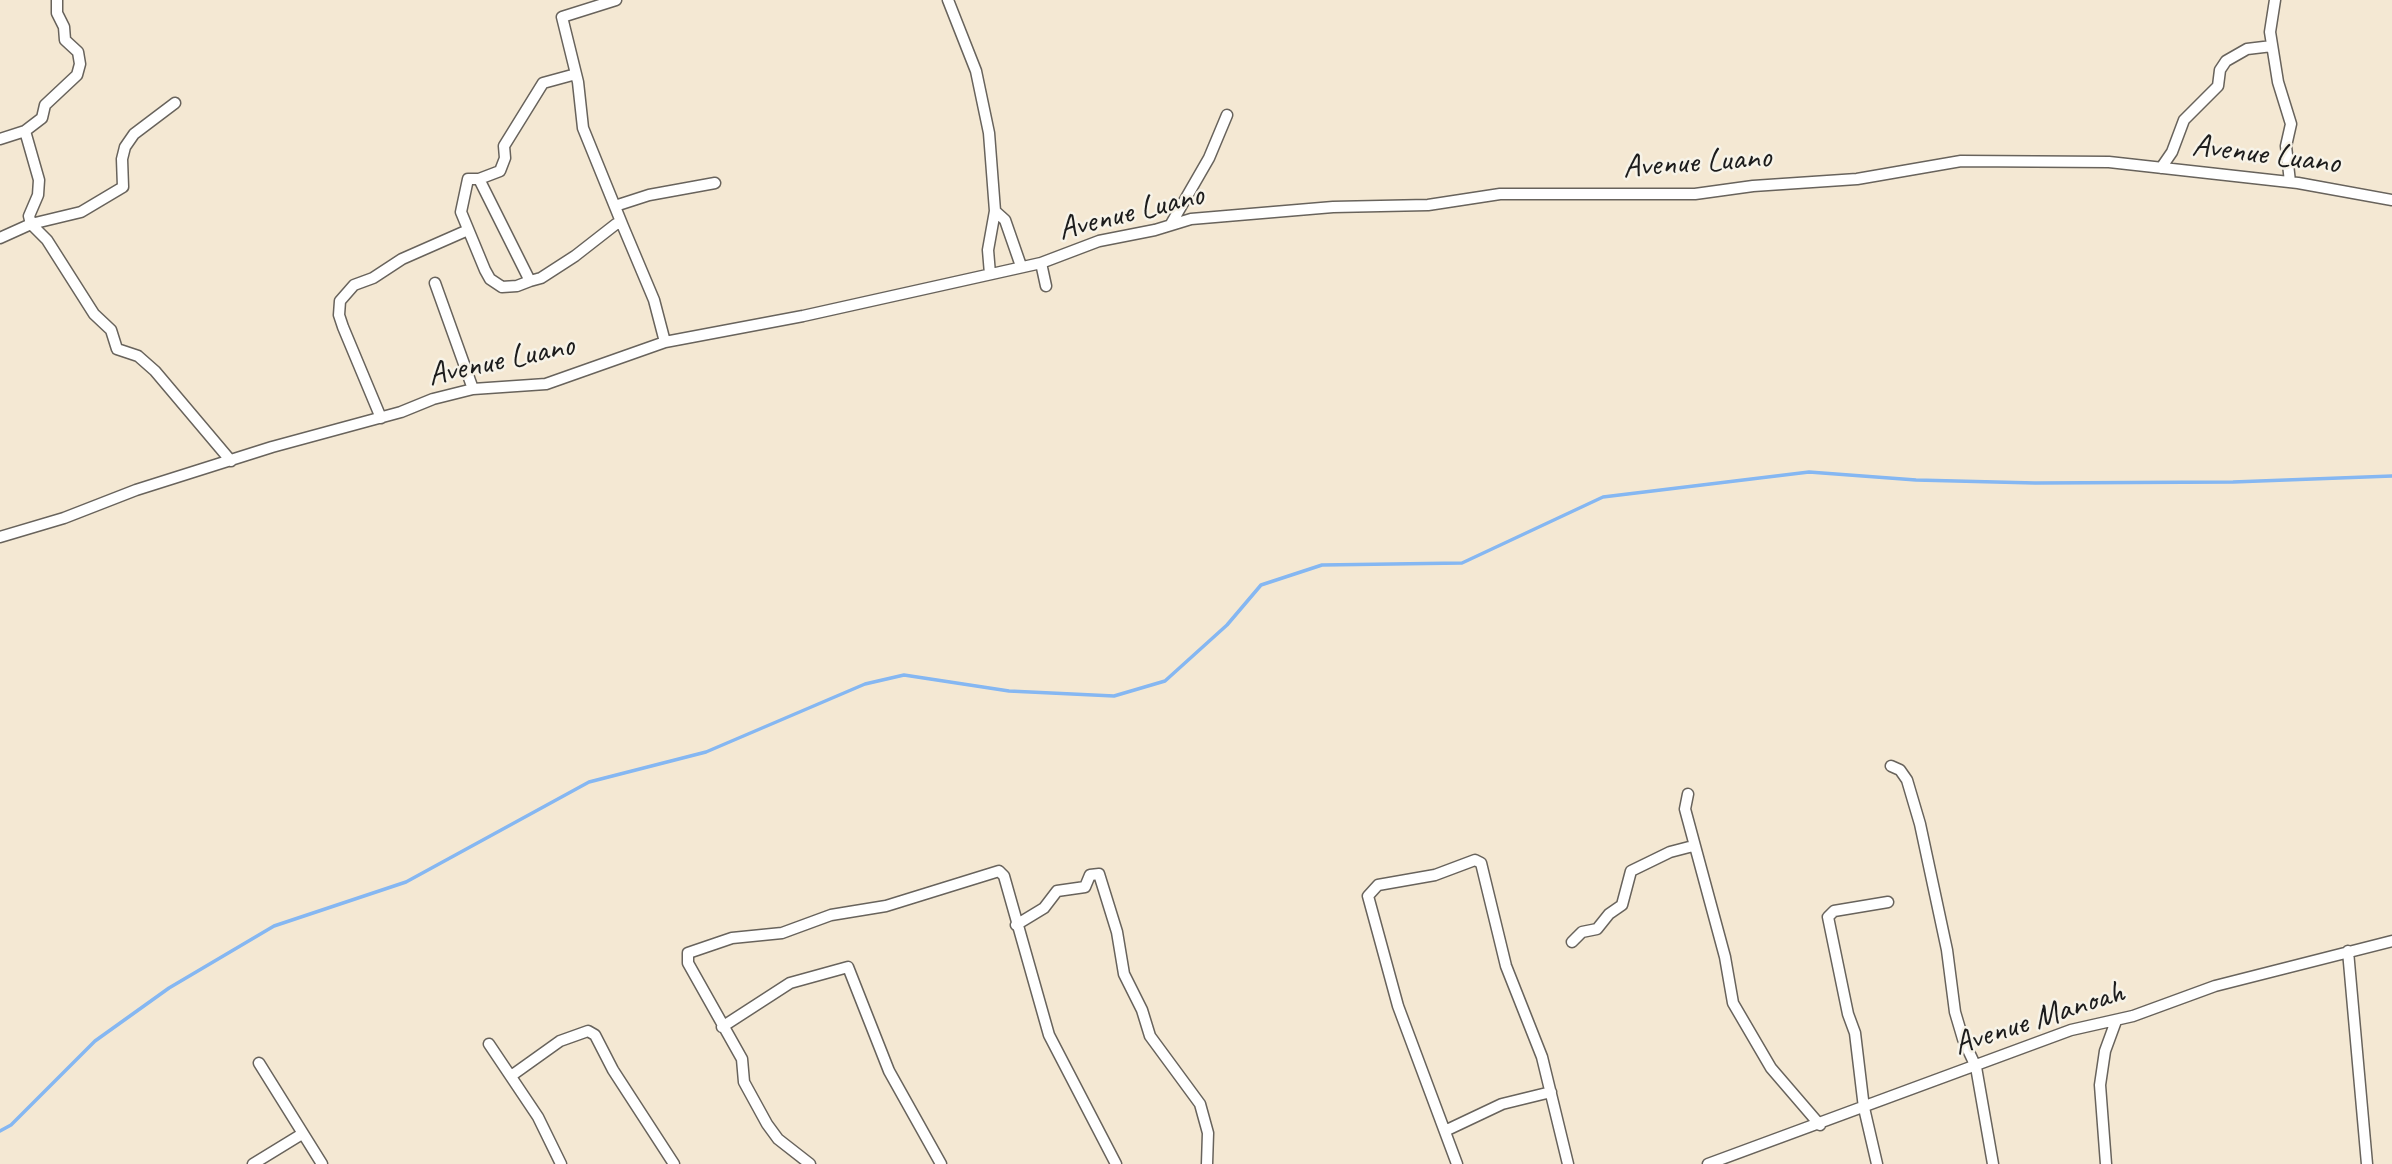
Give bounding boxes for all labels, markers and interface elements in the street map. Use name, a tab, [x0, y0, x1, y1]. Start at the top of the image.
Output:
street label: Avenue Luano	[2190, 126, 2342, 184]
street label: Avenue Luano	[1622, 138, 1772, 188]
street label: Avenue Luano	[1054, 176, 1208, 250]
street label: Avenue Luano	[424, 326, 578, 396]
street label: Avenue Manoah	[1949, 973, 2129, 1065]

